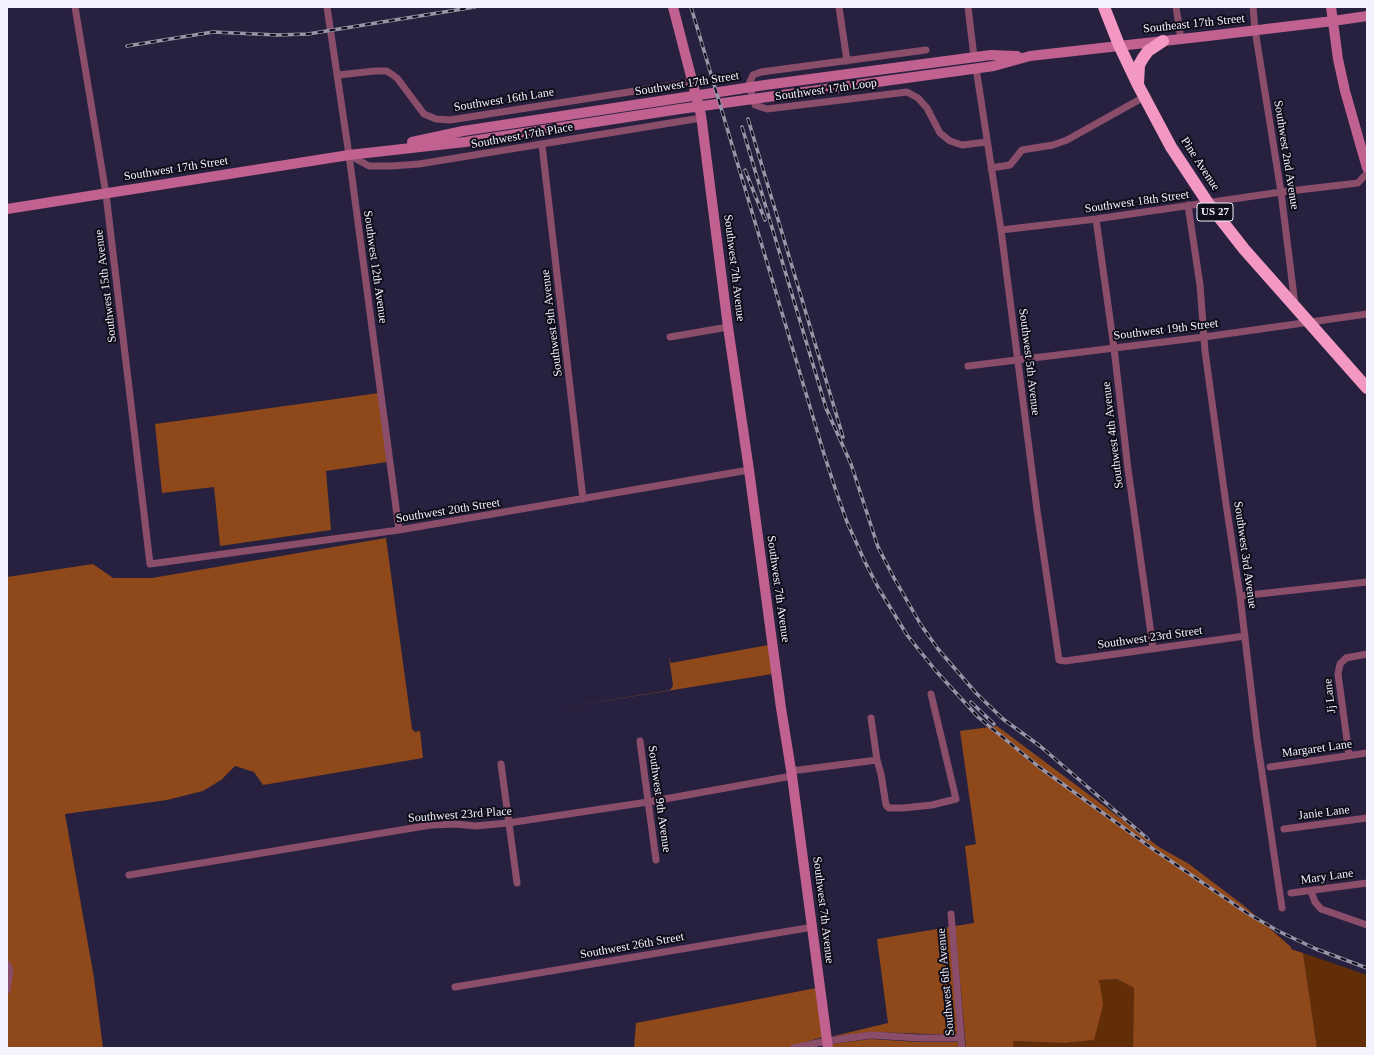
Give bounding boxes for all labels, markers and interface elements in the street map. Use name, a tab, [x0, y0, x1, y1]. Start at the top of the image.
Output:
street label: Southeast 17th Street	[1143, 12, 1245, 36]
street label: Southwest 17th Street	[634, 69, 740, 99]
street label: Southwest 17th Loop	[774, 76, 878, 104]
street label: Southwest 16th Lane	[453, 85, 555, 115]
street label: Southwest 2nd Avenue	[1270, 99, 1302, 211]
street label: Southwest 17th Place	[470, 120, 574, 152]
street label: Pine Avenue	[1177, 135, 1223, 193]
street label: Southwest 17th Street	[123, 154, 229, 184]
street label: Southwest 18th Street	[1084, 188, 1190, 216]
road number: US 27	[1197, 203, 1233, 221]
street label: Southwest 12th Avenue	[360, 210, 390, 324]
street label: Southwest 7th Avenue	[720, 214, 748, 322]
street label: Southwest 15th Avenue	[92, 229, 120, 343]
street label: Southwest 9th Avenue	[538, 269, 566, 377]
street label: Southwest 5th Avenue	[1015, 308, 1043, 416]
street label: Southwest 19th Street	[1113, 316, 1219, 344]
street label: Southwest 4th Avenue	[1099, 381, 1127, 489]
street label: Southwest 20th Street	[395, 496, 501, 526]
street label: Southwest 3rd Avenue	[1230, 500, 1260, 610]
street label: Southwest 7th Avenue	[763, 535, 793, 643]
street label: Southwest 23rd Street	[1097, 623, 1203, 653]
street label: Jj Lane	[1321, 678, 1339, 714]
street label: Margaret Lane	[1281, 737, 1353, 761]
street label: Southwest 9th Avenue	[644, 745, 674, 853]
street label: Janie Lane	[1297, 803, 1351, 823]
street label: Southwest 23rd Place	[408, 804, 512, 826]
street label: Southwest 7th Avenue	[809, 856, 837, 964]
street label: Mary Lane	[1300, 866, 1354, 888]
street label: Southwest 6th Avenue	[934, 928, 958, 1036]
street label: Southwest 26th Street	[579, 930, 685, 962]

